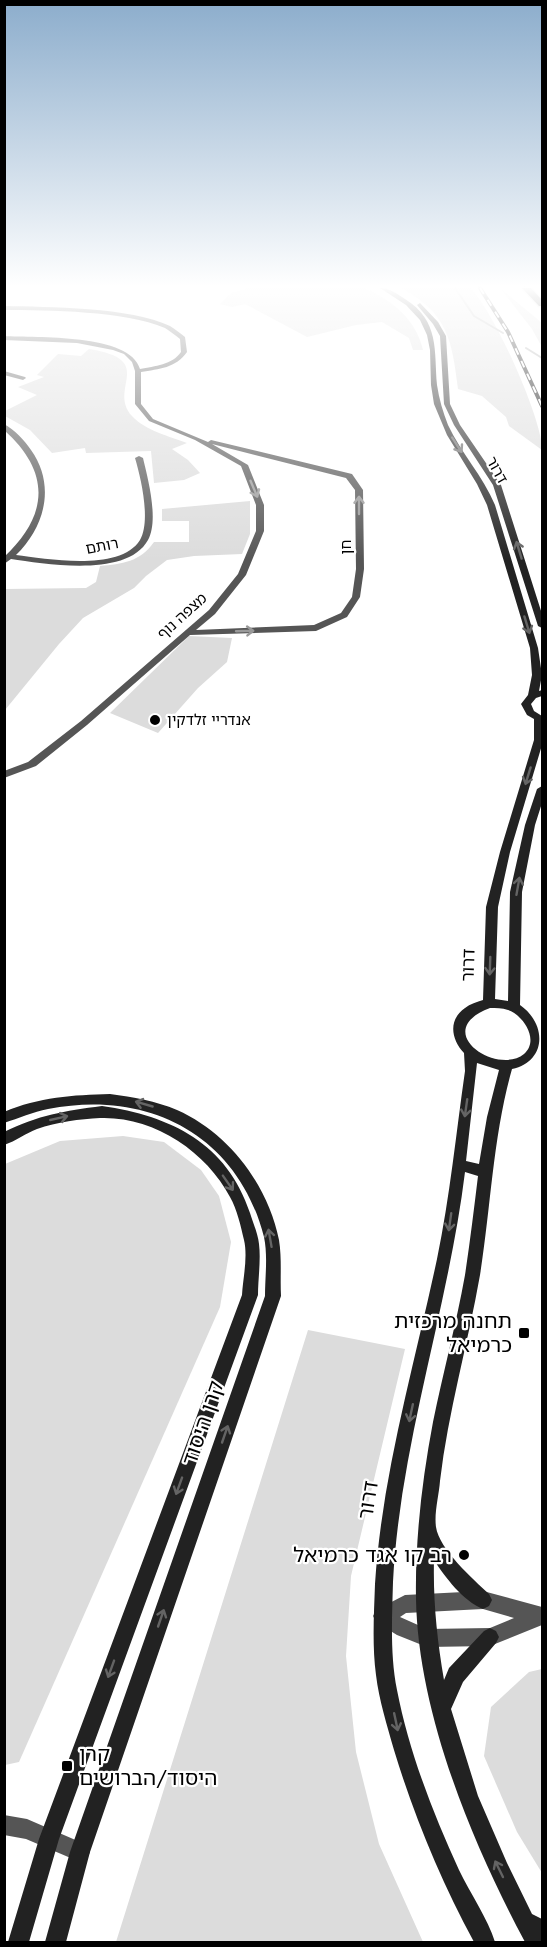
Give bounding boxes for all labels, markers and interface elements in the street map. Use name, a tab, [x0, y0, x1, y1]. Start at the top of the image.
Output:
one-way arrow	[451, 436, 463, 452]
street label: דרור	[481, 453, 513, 487]
one-way arrow	[249, 479, 260, 497]
one-way arrow	[353, 495, 365, 515]
street label: רותם	[84, 532, 120, 560]
street label: חן	[335, 540, 357, 554]
one-way arrow	[513, 541, 524, 560]
street label: מצפה נוף	[152, 588, 212, 644]
one-way arrow	[522, 615, 533, 634]
one-way arrow	[234, 625, 254, 637]
place label: אנדריי זלדקין	[167, 709, 251, 731]
marker: אנדריי זלדקין	[148, 713, 162, 727]
one-way arrow	[521, 766, 532, 785]
one-way arrow	[512, 877, 523, 897]
street label: דרור	[454, 948, 482, 982]
one-way arrow	[485, 955, 496, 975]
one-way arrow	[135, 1097, 154, 1109]
one-way arrow	[460, 1098, 471, 1118]
one-way arrow	[48, 1112, 68, 1123]
one-way arrow	[222, 1175, 234, 1191]
one-way arrow	[444, 1212, 455, 1231]
one-way arrow	[264, 1228, 275, 1248]
place label: תחנה מרכזית כרמיאל	[394, 1306, 512, 1360]
marker: תחנה מרכזית כרמיאל	[517, 1326, 531, 1340]
street label: קרן היסוד	[175, 1377, 231, 1469]
one-way arrow	[404, 1403, 416, 1422]
one-way arrow	[221, 1425, 232, 1444]
one-way arrow	[173, 1476, 184, 1495]
street label: דרור	[350, 1479, 386, 1521]
place label: רב קו אגד כרמיאל	[293, 1540, 452, 1570]
marker: רב קו אגד כרמיאל	[457, 1548, 471, 1562]
one-way arrow	[157, 1609, 168, 1628]
one-way arrow	[105, 1659, 116, 1678]
one-way arrow	[390, 1712, 402, 1731]
place label: קרן היסוד/הברושים	[79, 1739, 217, 1793]
marker: קרן היסוד/הברושים	[60, 1759, 74, 1773]
one-way arrow	[493, 1860, 504, 1878]

